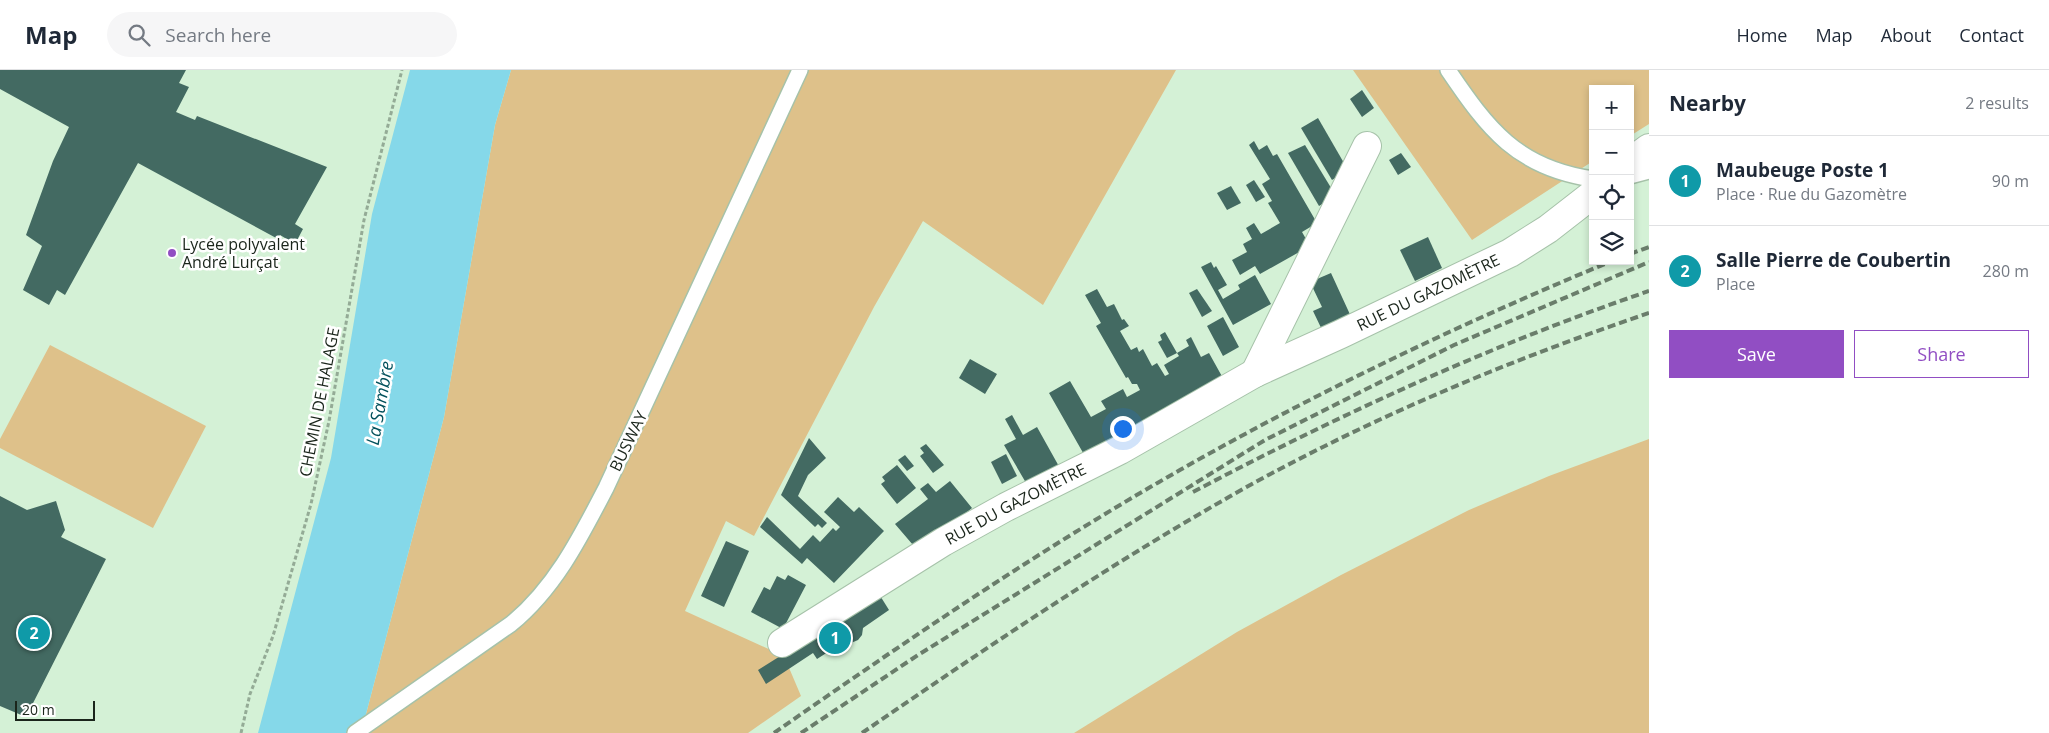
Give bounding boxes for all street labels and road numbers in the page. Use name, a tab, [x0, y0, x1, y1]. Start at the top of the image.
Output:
street label: RUE DU GAZOMÈTRE	[1353, 249, 1503, 336]
street label: CHEMIN DE HALAGE	[294, 326, 344, 478]
street label: BUSWAY	[604, 407, 652, 475]
street label: RUE DU GAZOMÈTRE	[941, 458, 1090, 550]

